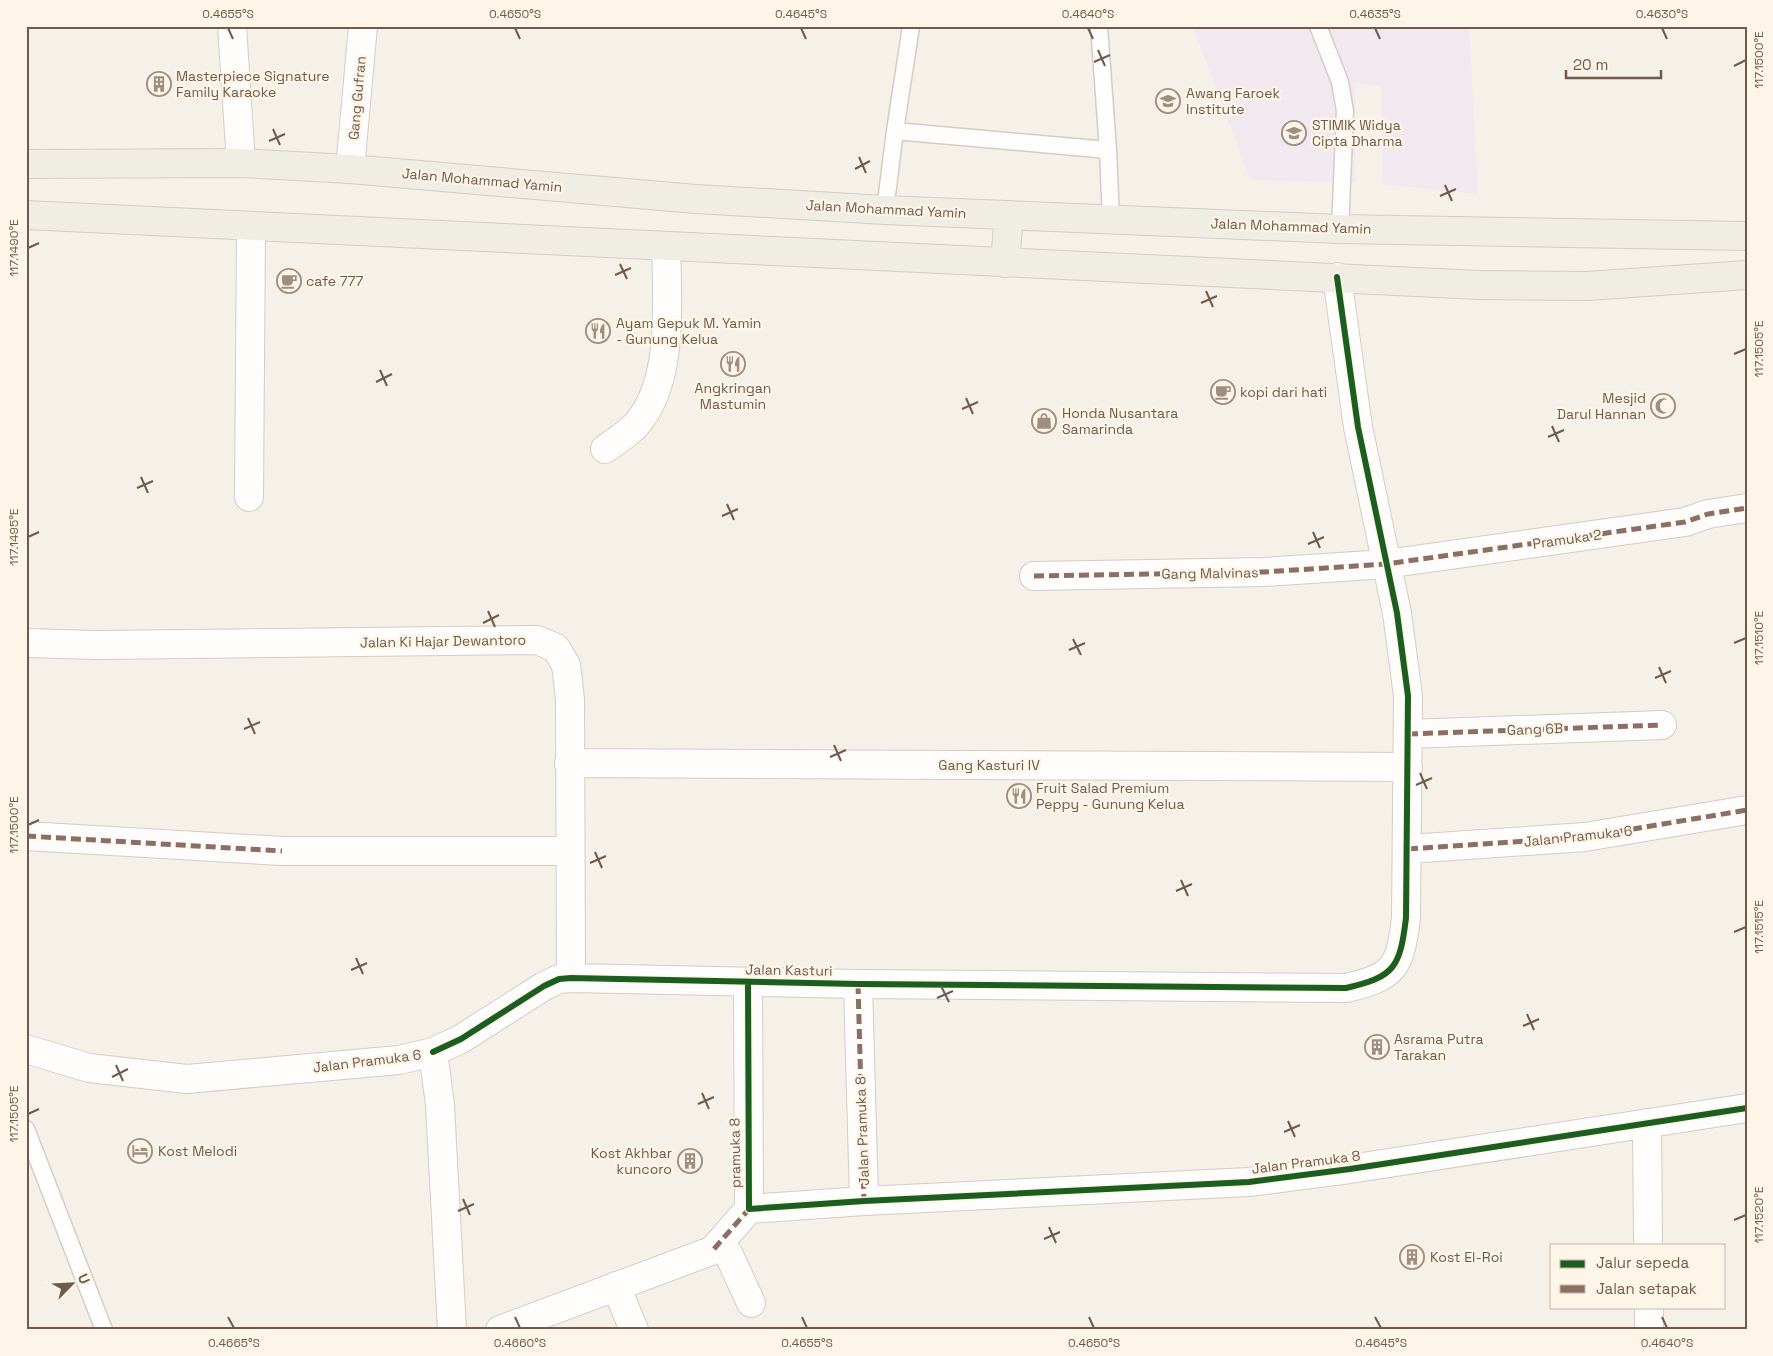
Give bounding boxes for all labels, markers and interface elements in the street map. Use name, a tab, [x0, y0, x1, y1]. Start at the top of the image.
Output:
text: 0.4655°S	[202, 6, 254, 22]
text: 0.4650°S	[489, 6, 541, 22]
text: 0.4645°S	[775, 6, 827, 22]
text: 0.4640°S	[1062, 6, 1114, 22]
text: 0.4635°S	[1349, 6, 1401, 22]
text: 0.4630°S	[1636, 6, 1688, 22]
text: 117.1500°E	[1751, 31, 1767, 89]
scale bar	[1566, 48, 1660, 80]
street label: Gang Gufran	[344, 55, 370, 141]
text: 20 m	[1573, 55, 1608, 74]
place label: Masterpiece Signature Family Karaoke	[176, 67, 330, 101]
building icon: Masterpiece Signature Family Karaoke	[146, 71, 172, 97]
place label: Awang Faroek Institute	[1186, 84, 1280, 118]
school or university icon: Awang Faroek Institute	[1155, 88, 1181, 114]
place label: STIMIK Widya Cipta Dharma	[1312, 116, 1403, 150]
school or university icon: STIMIK Widya Cipta Dharma	[1281, 120, 1307, 146]
street label: Jalan Mohammad Yamin	[401, 164, 563, 196]
street label: Jalan Mohammad Yamin	[805, 196, 967, 222]
street label: Jalan Mohammad Yamin	[1210, 214, 1372, 238]
text: 117.1490°E	[6, 219, 22, 277]
cafe icon: cafe 777	[276, 268, 302, 294]
place label: cafe 777	[306, 272, 364, 290]
place label: Ayam Gepuk M. Yamin - Gunung Kelua	[616, 314, 761, 348]
restaurant icon: Ayam Gepuk M. Yamin - Gunung Kelua	[585, 318, 611, 344]
text: 117.1505°E	[1751, 320, 1767, 377]
restaurant icon: Angkringan Mastumin	[720, 351, 746, 377]
place label: Angkringan Mastumin	[695, 379, 771, 413]
cafe icon: kopi dari hati	[1210, 379, 1236, 405]
place label: kopi dari hati	[1240, 383, 1327, 401]
place label: Mesjid Darul Hannan	[1557, 389, 1646, 423]
mosque icon: Mesjid Darul Hannan	[1650, 393, 1676, 419]
place label: Honda Nusantara Samarinda	[1062, 404, 1178, 438]
shop icon: Honda Nusantara Samarinda	[1031, 408, 1057, 434]
text: 117.1495°E	[6, 508, 22, 565]
street label: Pramuka 2	[1531, 525, 1603, 553]
street label: Gang Malvinas	[1161, 563, 1259, 583]
text: 117.1510°E	[1751, 610, 1767, 665]
street label: Jalan Ki Hajar Dewantoro	[360, 631, 526, 651]
street label: Gang 6B	[1507, 719, 1563, 739]
street label: Gang Kasturi IV	[938, 756, 1040, 774]
place label: Fruit Salad Premium Peppy - Gunung Kelua	[1036, 779, 1184, 813]
restaurant icon: Fruit Salad Premium Peppy - Gunung Kelua	[1006, 783, 1032, 809]
text: 117.1500°E	[6, 796, 22, 854]
street label: Jalan Pramuka 6	[1523, 821, 1633, 851]
text: 117.1515°E	[1751, 900, 1767, 954]
street label: Jalan Kasturi	[745, 960, 833, 980]
place label: Asrama Putra Tarakan	[1394, 1030, 1484, 1064]
building icon: Asrama Putra Tarakan	[1364, 1034, 1390, 1060]
street label: Jalan Pramuka 6	[312, 1045, 422, 1077]
street label: Jalan Pramuka 8	[851, 1076, 873, 1186]
text: 117.1505°E	[6, 1085, 22, 1142]
street label: pramuka 8	[725, 1117, 745, 1188]
hotel icon: Kost Melodi	[127, 1138, 153, 1164]
place label: Kost Melodi	[158, 1142, 237, 1160]
place label: Kost Akhbar kuncoro	[591, 1144, 672, 1178]
street label: Jalan Pramuka 8	[1251, 1146, 1362, 1178]
building icon: Kost Akhbar kuncoro	[677, 1148, 703, 1174]
text: 117.1520°E	[1751, 1186, 1767, 1243]
building icon: Kost El-Roi	[1399, 1244, 1425, 1270]
legend	[1550, 1244, 1726, 1308]
place label: Kost El-Roi	[1430, 1248, 1503, 1266]
text: Jalur sepeda	[1596, 1253, 1690, 1272]
north arrow	[48, 1258, 98, 1308]
text: U	[74, 1271, 94, 1287]
text: Jalan setapak	[1596, 1279, 1697, 1298]
text: 0.4665°S	[208, 1335, 260, 1351]
text: 0.4660°S	[494, 1335, 546, 1351]
text: 0.4655°S	[781, 1335, 833, 1351]
text: 0.4650°S	[1068, 1335, 1120, 1351]
text: 0.4645°S	[1355, 1335, 1407, 1351]
text: 0.4640°S	[1641, 1335, 1693, 1351]

